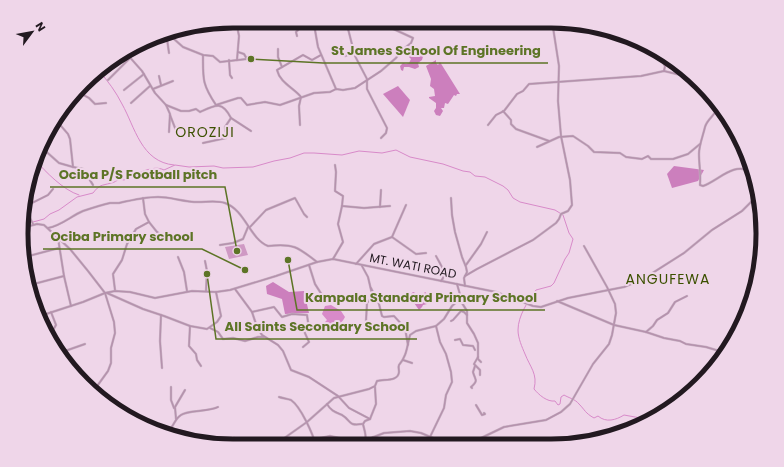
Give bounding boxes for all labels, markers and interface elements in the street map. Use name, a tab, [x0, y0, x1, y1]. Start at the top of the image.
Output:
north arrow	[12, 12, 52, 52]
text: N	[32, 19, 49, 34]
callout: St James School Of Engineering	[323, 38, 548, 63]
text: St James School Of Engineering	[331, 41, 541, 60]
district label: OROZIJI	[175, 122, 235, 142]
callout: Ociba P/S Football pitch	[50, 162, 225, 187]
text: Ociba P/S Football pitch	[59, 165, 218, 184]
callout: Ociba Primary school	[43, 224, 202, 249]
text: Ociba Primary school	[50, 227, 194, 246]
street label: MT. WATI ROAD	[368, 249, 458, 282]
district label: ANGUFEWA	[626, 269, 710, 289]
callout: Kampala Standard Primary School	[297, 285, 545, 310]
text: Kampala Standard Primary School	[305, 288, 537, 307]
callout: All Saints Secondary School	[216, 314, 417, 339]
text: All Saints Secondary School	[225, 317, 410, 336]

